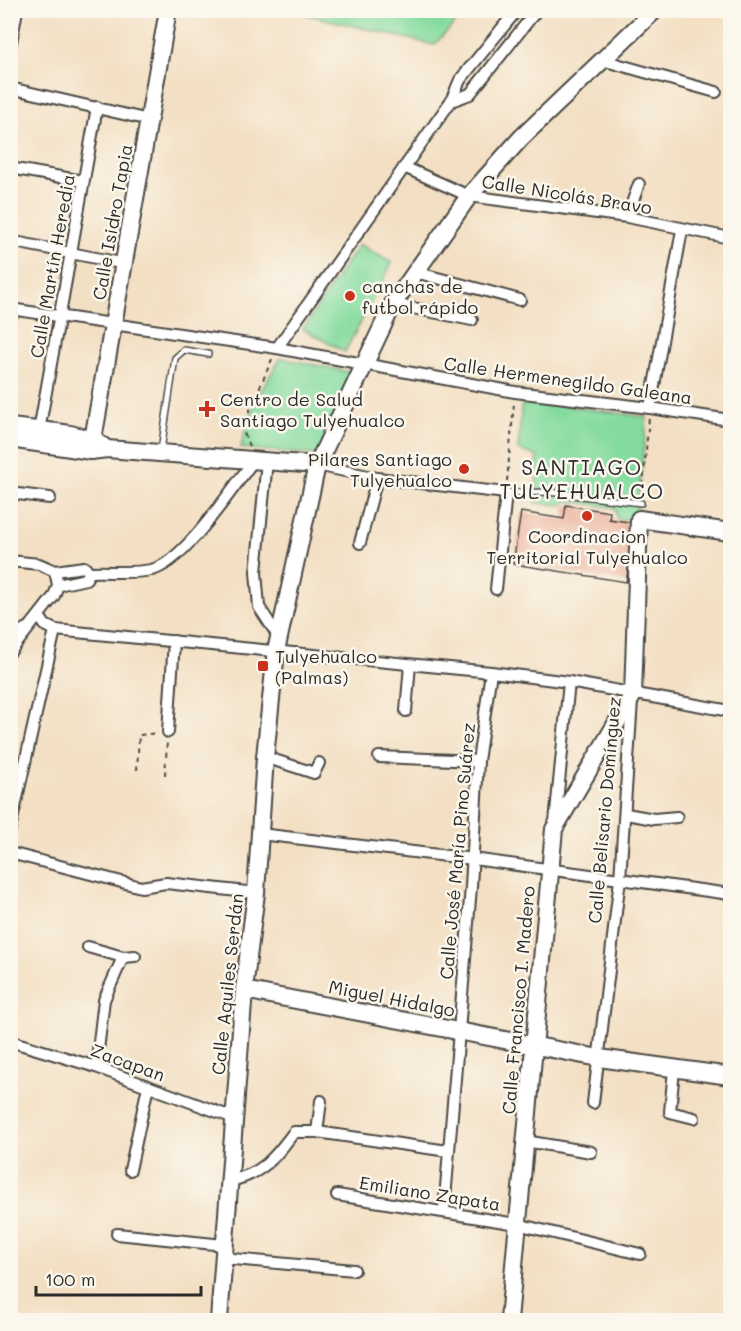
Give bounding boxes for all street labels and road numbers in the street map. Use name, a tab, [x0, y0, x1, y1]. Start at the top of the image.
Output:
street label: Calle Isidro Tapia	[86, 142, 138, 302]
street label: Calle Nicolás Bravo	[480, 169, 654, 219]
street label: Calle Martín Heredia	[24, 172, 80, 360]
street label: Calle Hermenegildo Galeana	[442, 351, 694, 409]
street label: Calle Belisario Domínguez	[582, 696, 626, 924]
street label: Calle José María Pino Suárez	[434, 722, 480, 980]
street label: Calle Francisco I. Madero	[496, 885, 540, 1115]
street label: Calle Aquiles Serdán	[206, 892, 248, 1076]
street label: Miguel Hidalgo	[327, 974, 458, 1022]
street label: Zacapan	[88, 1037, 168, 1087]
street label: Emiliano Zapata	[358, 1170, 502, 1216]

